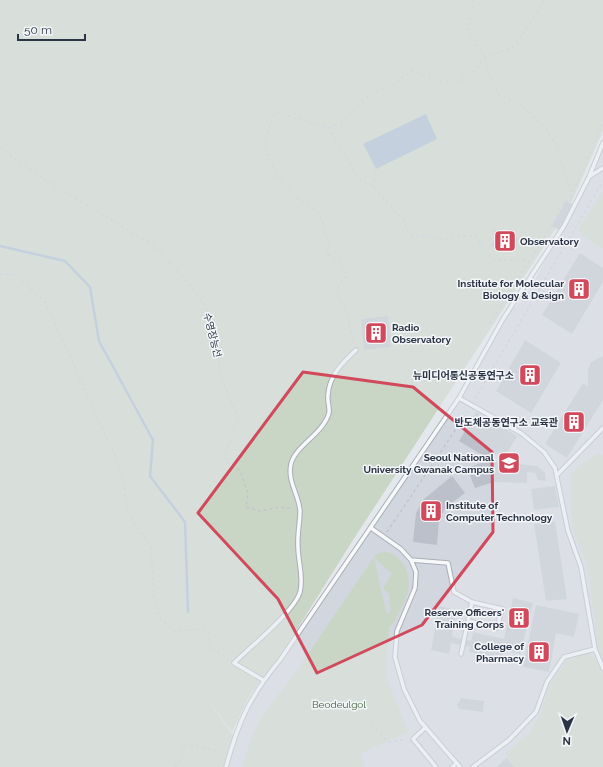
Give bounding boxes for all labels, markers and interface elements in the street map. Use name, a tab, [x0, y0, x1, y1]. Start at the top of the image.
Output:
scale bar	[18, 16, 85, 42]
text: 50 m	[24, 23, 52, 37]
building icon: Observatory	[492, 228, 518, 254]
place label: Observatory	[520, 236, 579, 247]
building icon: Institute for Molecular Biology & Design	[566, 276, 592, 302]
place label: Institute for Molecular Biology & Design	[458, 278, 564, 301]
street label: 수영장능선	[202, 311, 223, 359]
building icon: Radio Observatory	[363, 320, 389, 346]
place label: Radio Observatory	[392, 322, 451, 345]
building icon: 뉴미디어통신공동연구소	[517, 362, 543, 388]
place label: 뉴미디어통신공동연구소	[413, 370, 514, 381]
building icon: 반도체공동연구소 교육관	[561, 409, 587, 435]
place label: 반도체공동연구소 교육관	[454, 417, 558, 428]
school or university icon: Seoul National University Gwanak Campus	[496, 450, 522, 476]
place label: Seoul National University Gwanak Campus	[364, 452, 495, 475]
building icon: Institute of Computer Technology	[418, 498, 444, 524]
place label: Institute of Computer Technology	[446, 500, 553, 523]
building icon: Reserve Officers' Training Corps	[506, 605, 532, 631]
place label: Reserve Officers' Training Corps	[424, 607, 504, 630]
building icon: College of Pharmacy	[526, 639, 552, 665]
place label: College of Pharmacy	[474, 641, 524, 664]
park label: Beodeulgol	[312, 699, 366, 710]
north arrow	[547, 711, 587, 751]
text: N	[562, 734, 571, 747]

